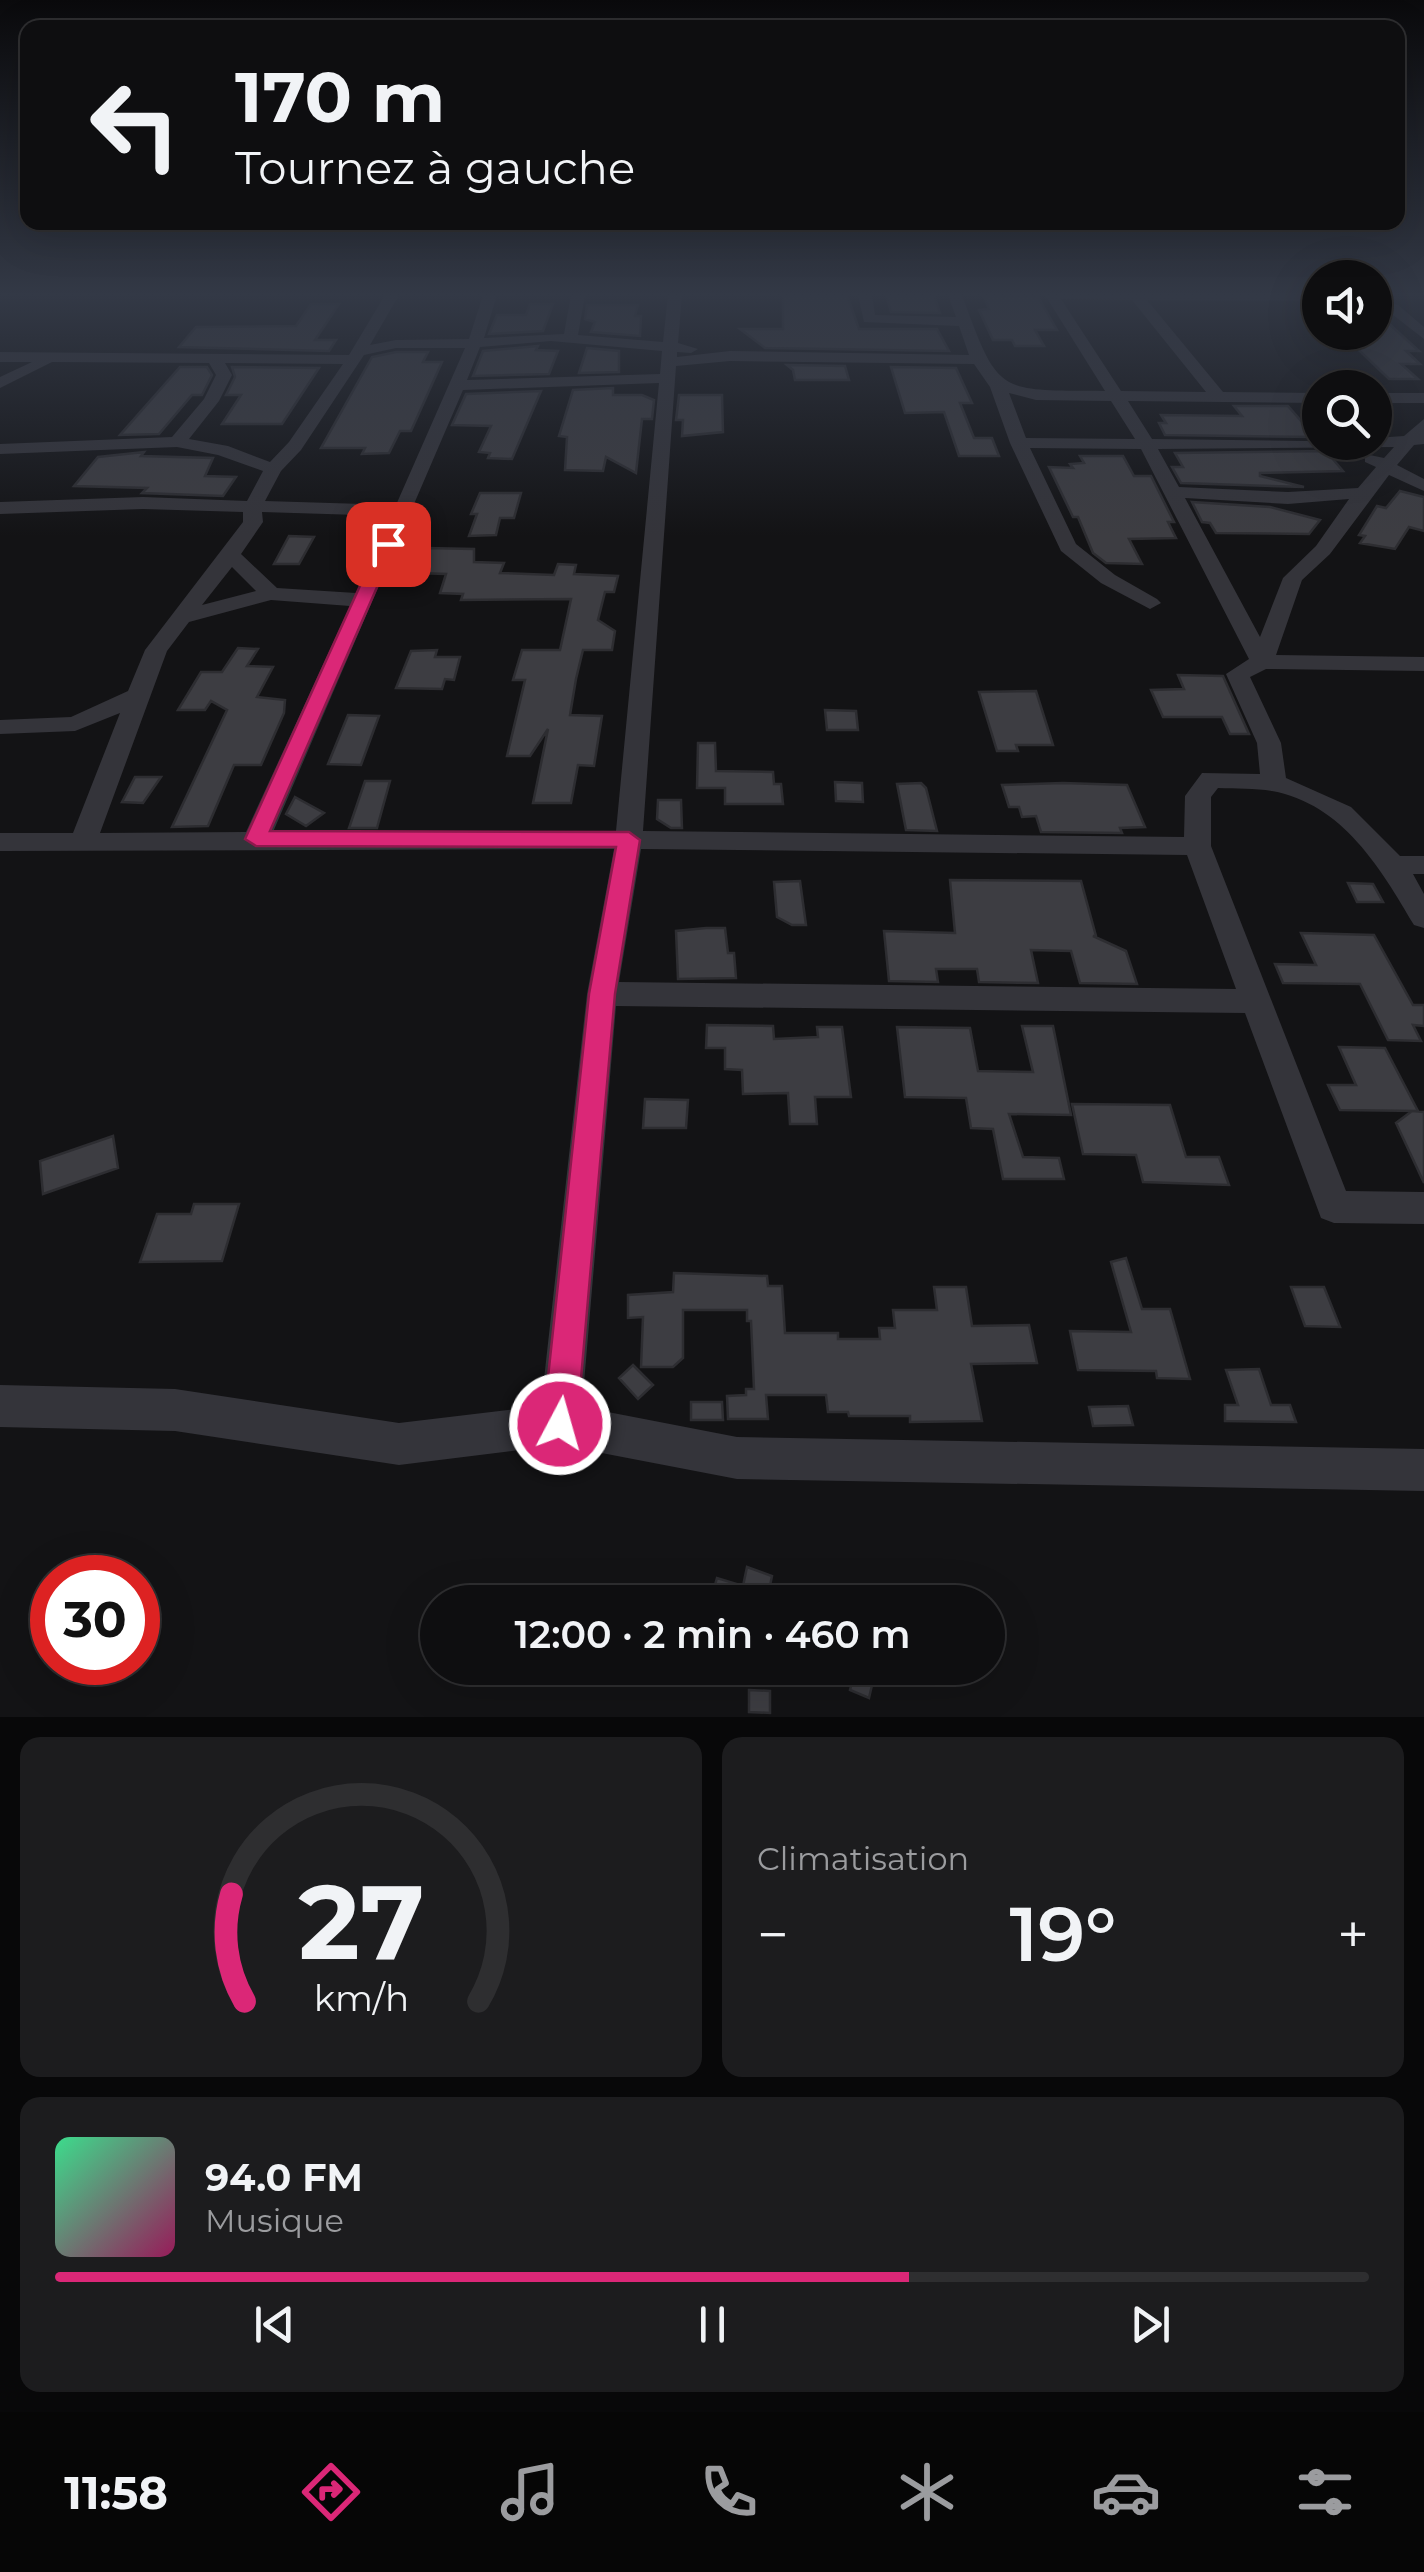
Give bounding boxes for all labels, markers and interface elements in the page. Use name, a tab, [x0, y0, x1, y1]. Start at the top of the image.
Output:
text: 170 m	[235, 54, 445, 140]
icon: left	[70, 60, 200, 190]
text: Tournez à gauche	[235, 140, 635, 195]
map controls	[1302, 260, 1392, 460]
button: sound	[1302, 260, 1392, 350]
button: search	[1302, 370, 1392, 460]
pin	[346, 502, 431, 587]
icon: arrive	[361, 517, 416, 572]
position arrow	[508, 1372, 612, 1476]
speed limit sign: 30	[30, 1555, 160, 1685]
text: 12:00 · 2 min · 460 m	[515, 1611, 910, 1658]
text: Climatisation	[757, 1839, 969, 1878]
text: 27	[298, 1858, 424, 1985]
text: 19°	[1009, 1888, 1117, 1980]
text: −	[757, 1901, 789, 1968]
text: +	[1337, 1901, 1369, 1968]
text: km/h	[313, 1976, 409, 2020]
text: 94.0 FM	[205, 2154, 363, 2201]
text: Musique	[205, 2201, 344, 2240]
icon: previous	[247, 2297, 302, 2352]
icon: pause	[685, 2297, 740, 2352]
icon: next	[1123, 2297, 1178, 2352]
icon: directions	[296, 2457, 366, 2527]
icon: music	[495, 2457, 565, 2527]
icon: phone	[694, 2457, 764, 2527]
icon: climate	[892, 2457, 962, 2527]
icon: car	[1091, 2457, 1161, 2527]
icon: filters	[1290, 2457, 1360, 2527]
text: 11:58	[64, 2465, 168, 2520]

